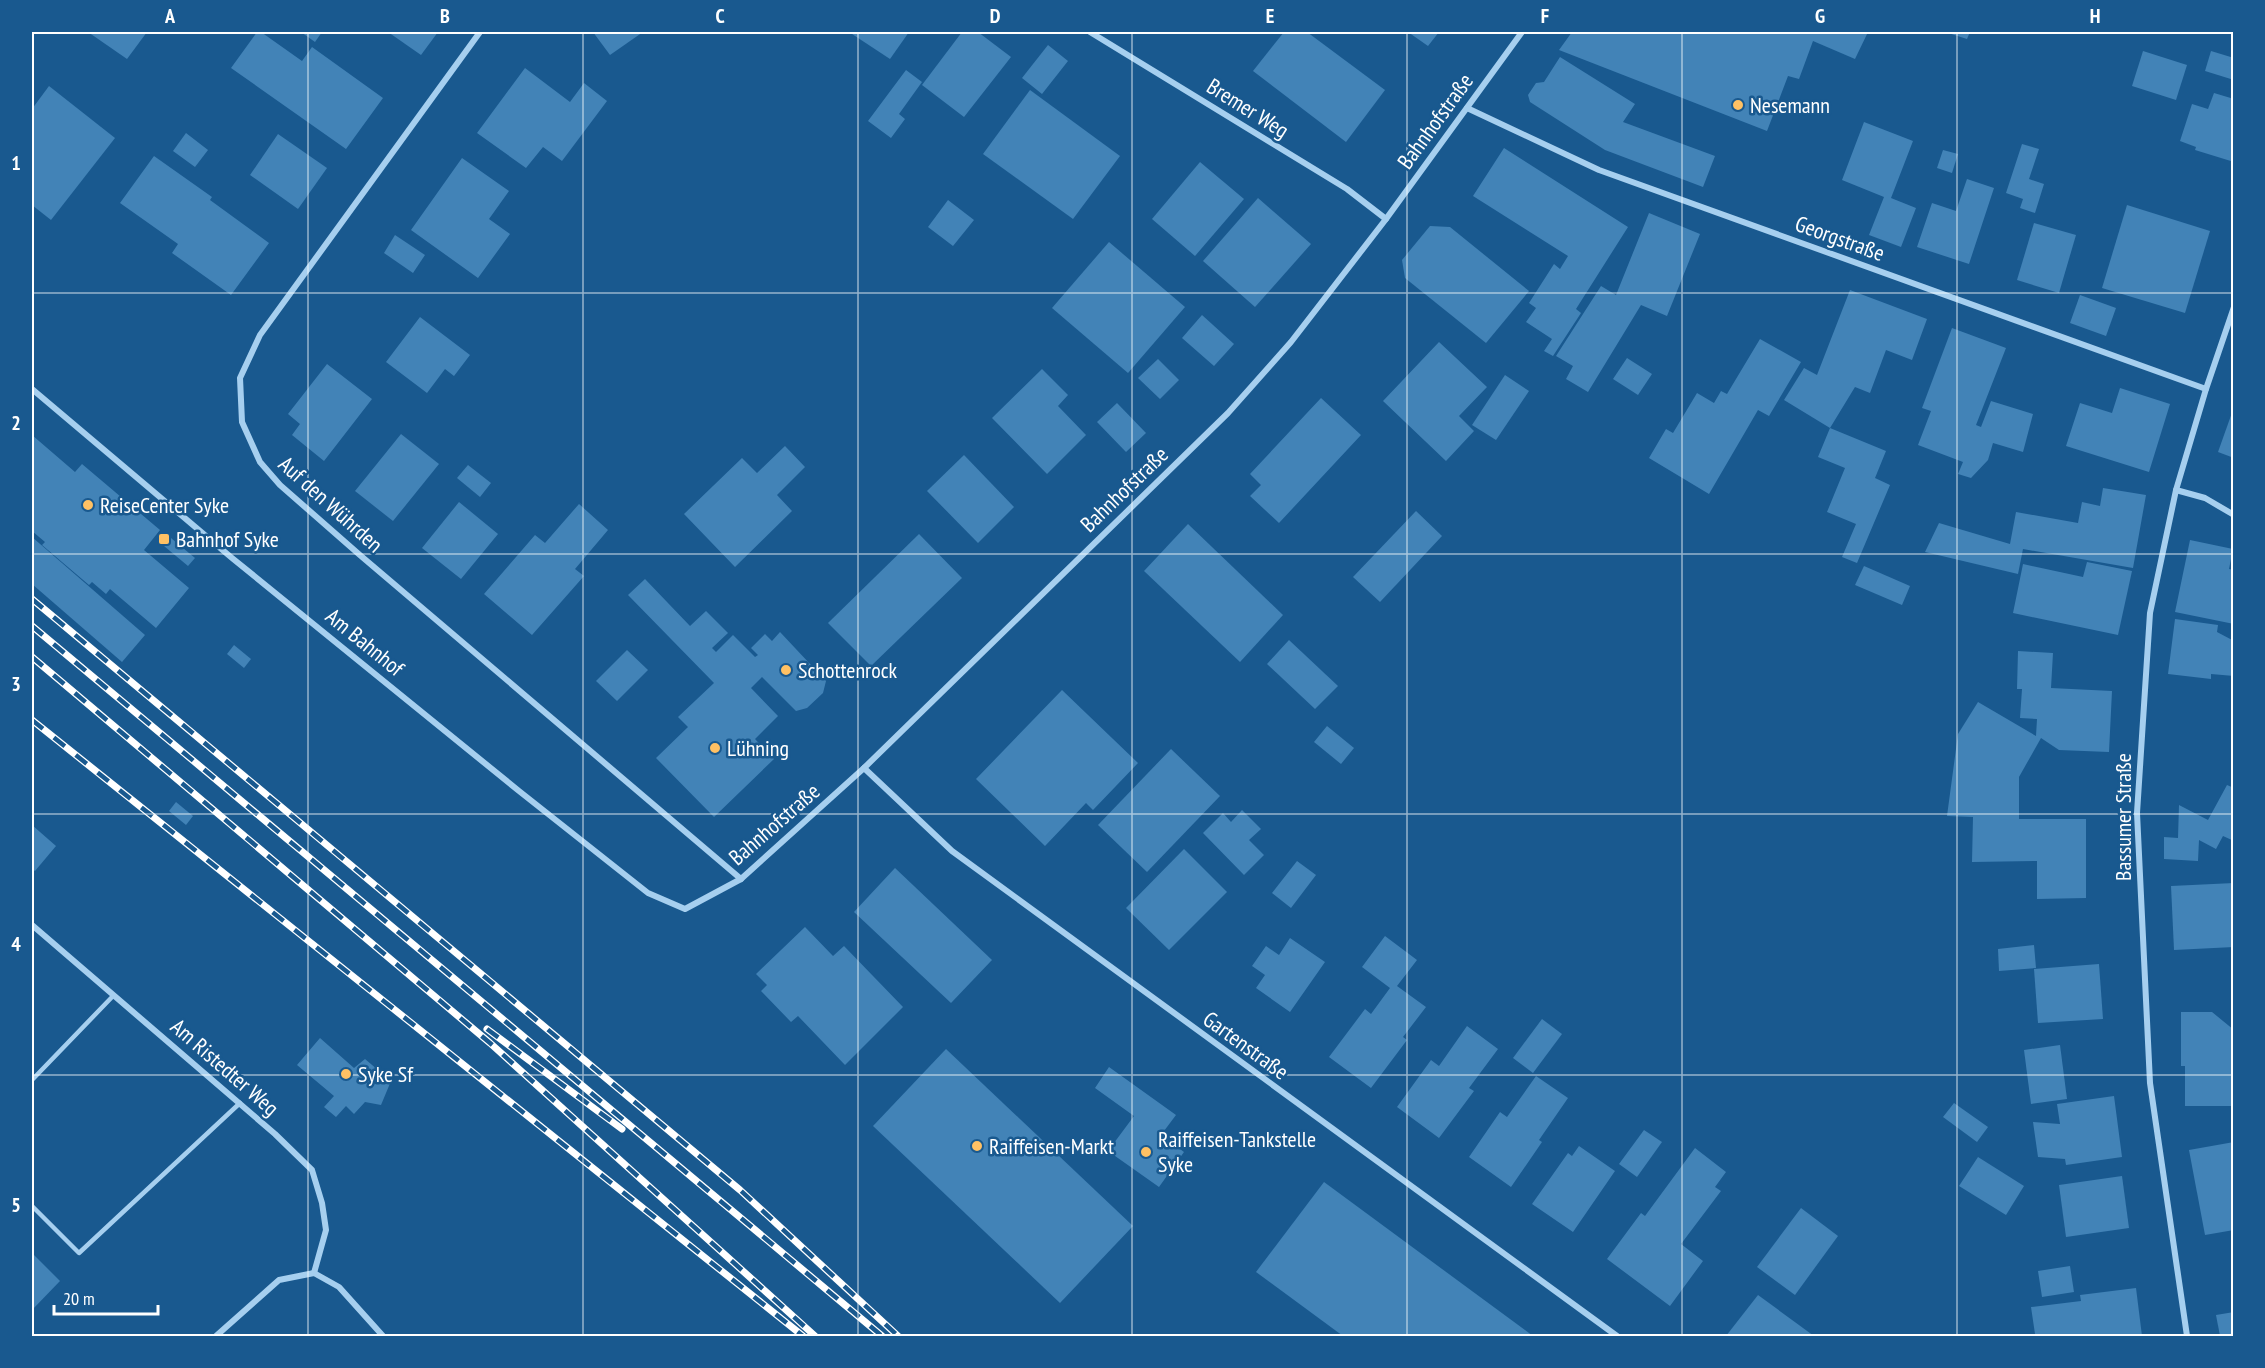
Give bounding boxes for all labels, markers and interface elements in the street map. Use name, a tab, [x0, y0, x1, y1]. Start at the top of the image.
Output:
text: A	[164, 3, 176, 29]
text: B	[440, 3, 450, 29]
text: C	[715, 3, 725, 29]
text: D	[990, 3, 1001, 29]
text: E	[1266, 3, 1274, 29]
text: F	[1541, 3, 1549, 29]
text: G	[1815, 3, 1825, 29]
text: H	[2090, 3, 2100, 29]
street label: Bahnhofstraße	[1391, 68, 1479, 174]
street label: Bremer Weg	[1202, 72, 1294, 144]
place label: Nesemann	[1750, 91, 1830, 119]
marker: Nesemann	[1731, 98, 1745, 112]
text: 1	[11, 150, 21, 176]
street label: Georgstraße	[1792, 209, 1888, 267]
text: 2	[11, 410, 21, 436]
street label: Bahnhofstraße	[1074, 440, 1174, 538]
street label: Auf den Wührden	[273, 450, 389, 558]
place label: ReiseCenter Syke	[100, 491, 229, 519]
marker: ReiseCenter Syke	[81, 498, 95, 512]
place label: Bahnhof Syke	[176, 525, 279, 553]
marker: Bahnhof Syke	[157, 532, 171, 546]
street label: Am Bahnhof	[320, 602, 411, 683]
place label: Schottenrock	[798, 656, 897, 684]
marker: Schottenrock	[779, 663, 793, 677]
text: 3	[11, 671, 21, 697]
place label: Lühning	[727, 734, 789, 762]
marker: Lühning	[708, 741, 722, 755]
street label: Bassumer Straße	[2109, 753, 2137, 881]
street label: Bahnhofstraße	[723, 777, 825, 871]
text: 4	[11, 931, 21, 957]
street label: Gartenstraße	[1198, 1005, 1294, 1085]
street label: Am Ristedter Weg	[165, 1012, 285, 1122]
place label: Syke Sf	[358, 1060, 414, 1088]
marker: Syke Sf	[339, 1067, 353, 1081]
place label: Raiffeisen-Tankstelle Syke	[1158, 1125, 1316, 1178]
place label: Raiffeisen-Markt	[989, 1132, 1114, 1160]
marker: Raiffeisen-Markt	[970, 1139, 984, 1153]
marker: Raiffeisen-Tankstelle Syke	[1139, 1145, 1153, 1159]
text: 5	[11, 1192, 21, 1218]
scale bar	[54, 1278, 158, 1316]
text: 20 m	[63, 1287, 95, 1310]

